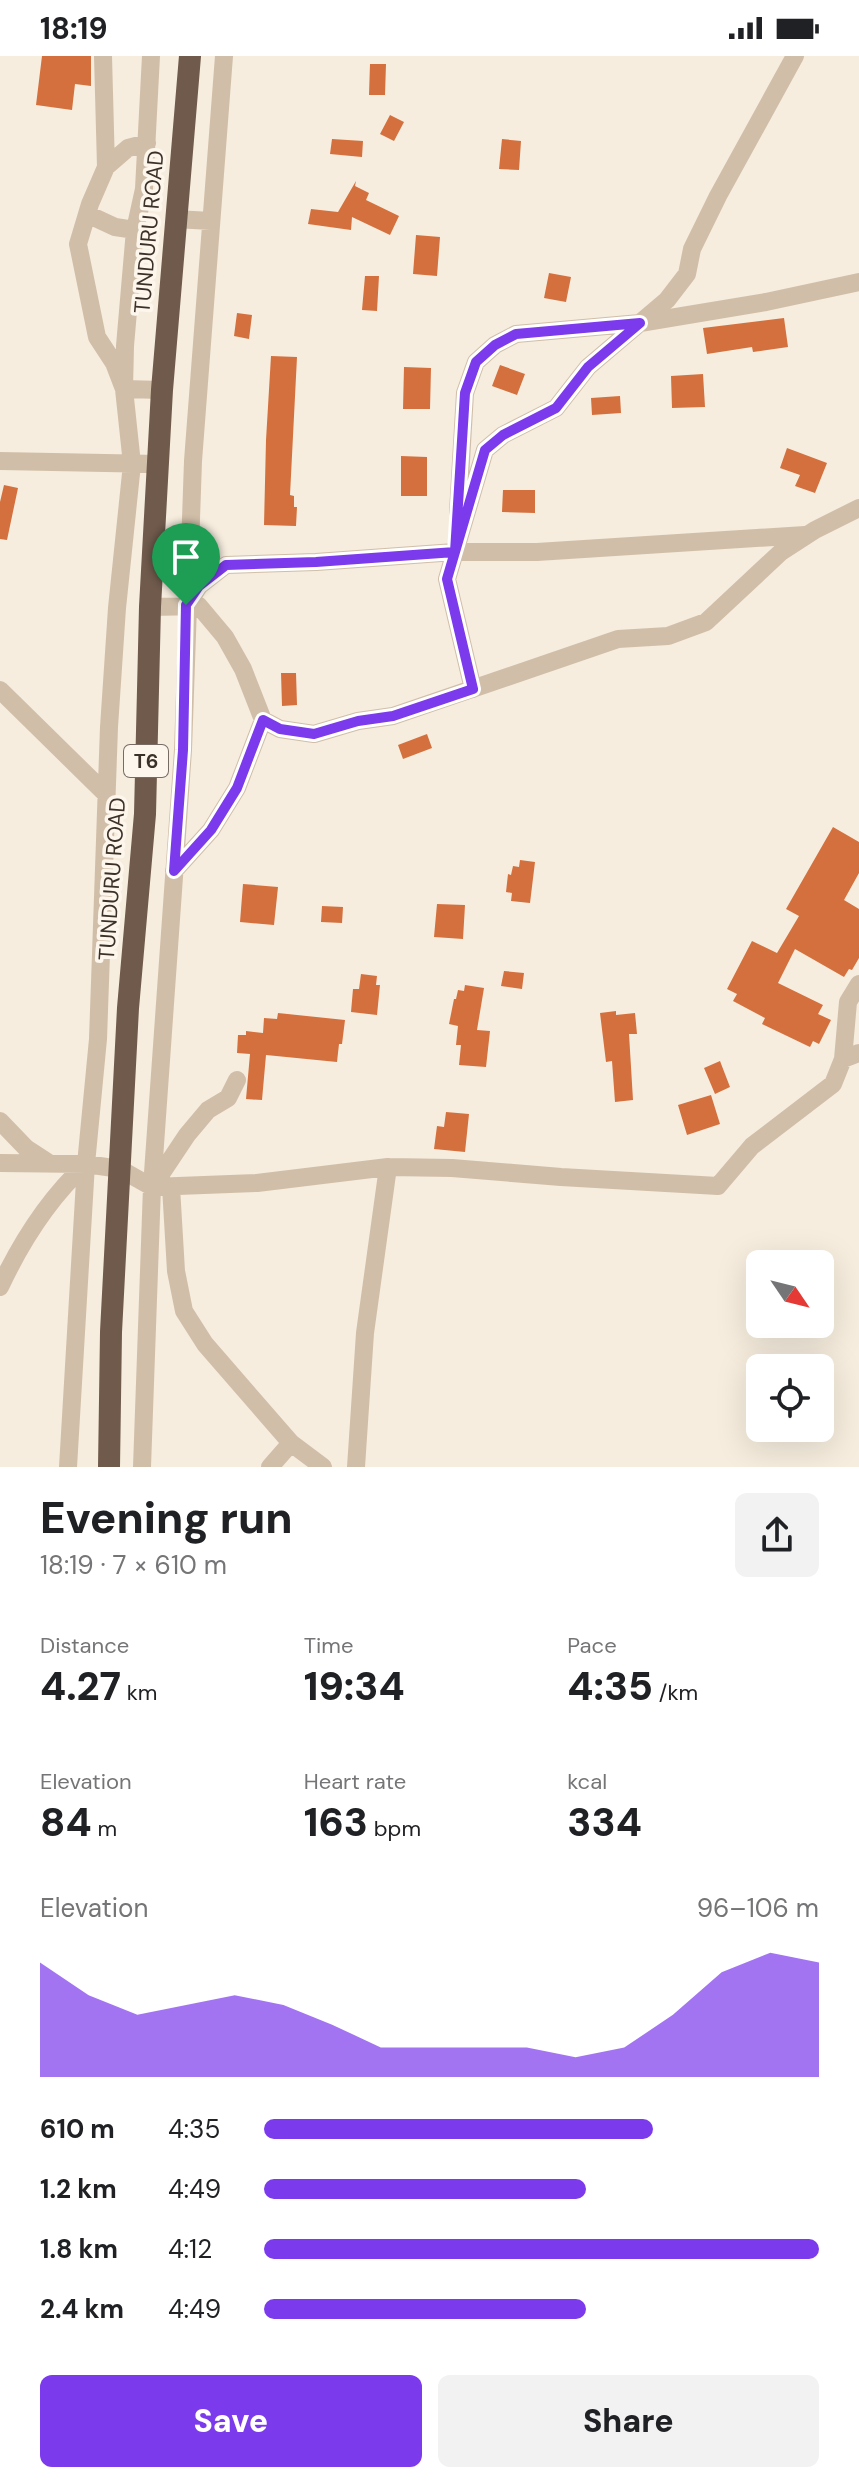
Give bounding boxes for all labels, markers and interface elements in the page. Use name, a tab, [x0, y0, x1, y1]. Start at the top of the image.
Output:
text: 18:19	[40, 9, 108, 48]
street label: TUNDURU ROAD	[127, 149, 171, 315]
pin	[152, 523, 220, 605]
icon: arrive	[164, 535, 208, 579]
road number: T6	[124, 745, 168, 777]
street label: TUNDURU ROAD	[92, 796, 132, 962]
north arrow	[746, 1250, 834, 1338]
map controls	[746, 1250, 834, 1442]
button: locate	[746, 1354, 834, 1442]
text: Evening run	[40, 1489, 293, 1547]
button: share	[735, 1493, 819, 1577]
text: 18:19 · 7 × 610 m	[40, 1548, 227, 1582]
text: Distance	[40, 1631, 129, 1660]
text: Time	[304, 1631, 353, 1660]
text: Pace	[567, 1631, 617, 1660]
text: 4.27	[40, 1660, 121, 1712]
text: 19:34	[304, 1660, 405, 1712]
text: 4:35	[567, 1660, 653, 1712]
text: km	[121, 1678, 157, 1707]
text: /km	[653, 1678, 698, 1707]
text: Elevation	[40, 1767, 132, 1796]
text: Heart rate	[304, 1767, 406, 1796]
text: kcal	[567, 1767, 607, 1796]
text: 84	[40, 1796, 92, 1848]
text: 163	[304, 1796, 368, 1848]
text: 334	[567, 1796, 642, 1848]
text: m	[92, 1814, 117, 1843]
text: bpm	[368, 1814, 421, 1843]
text: Elevation	[40, 1891, 148, 1925]
text: 96–106 m	[697, 1891, 819, 1925]
text: 610 m	[40, 2112, 115, 2146]
text: 4:35	[168, 2112, 220, 2146]
text: 1.2 km	[40, 2172, 117, 2206]
text: 4:49	[168, 2172, 221, 2206]
text: 1.8 km	[40, 2232, 118, 2266]
text: 4:12	[168, 2232, 212, 2266]
text: 2.4 km	[40, 2292, 124, 2326]
text: 4:49	[168, 2292, 221, 2326]
button: Save	[40, 2375, 422, 2467]
button: Share	[438, 2375, 819, 2467]

